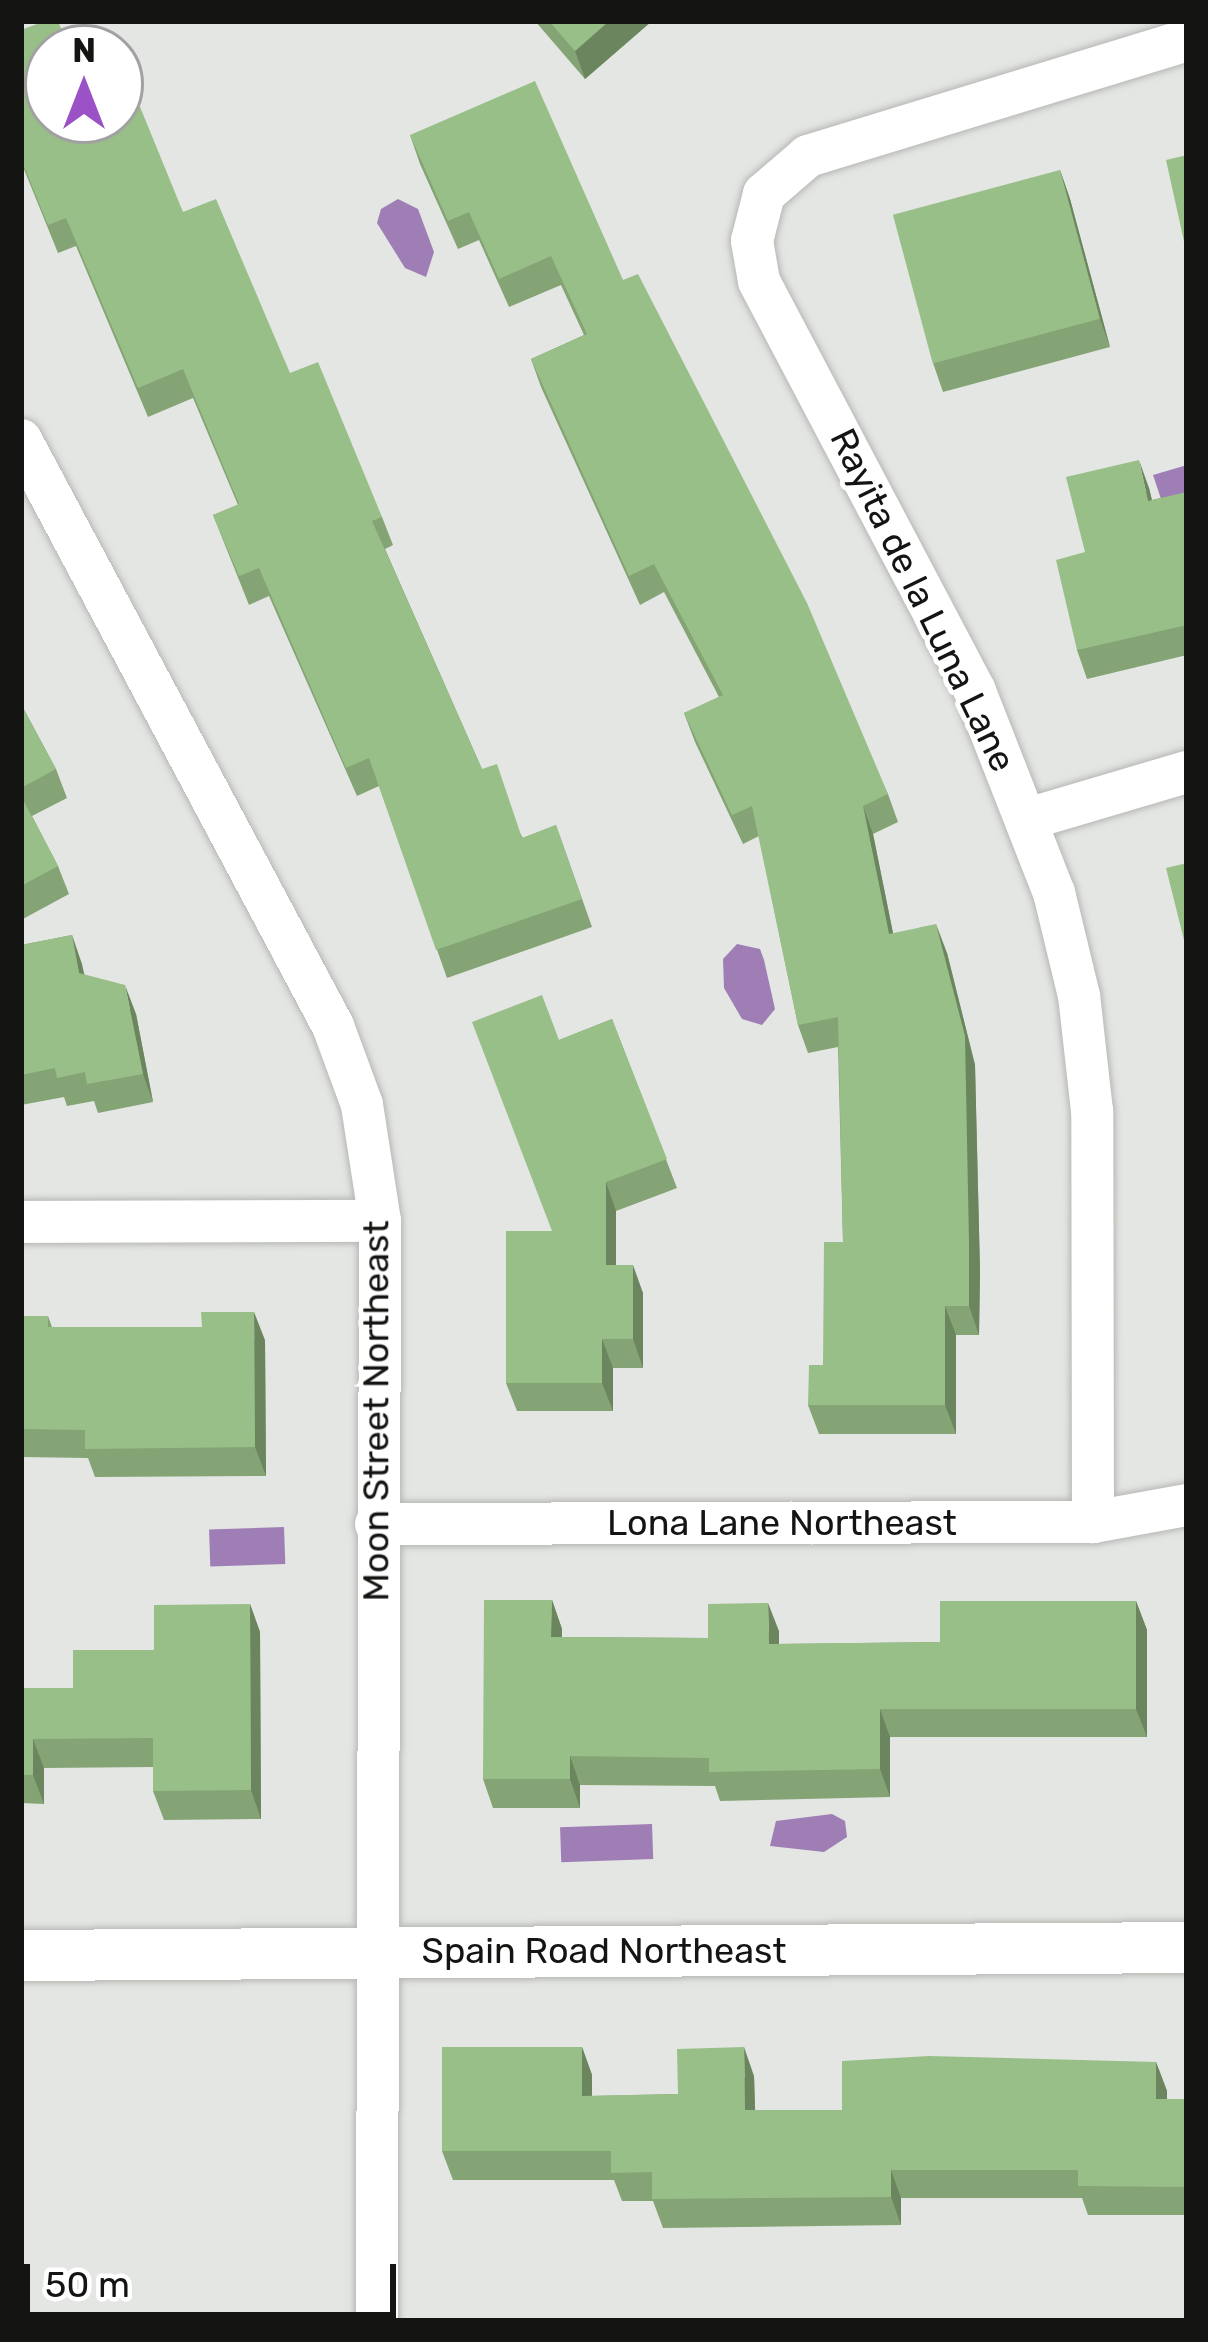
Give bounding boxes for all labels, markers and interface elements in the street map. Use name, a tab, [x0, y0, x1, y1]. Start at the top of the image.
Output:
north arrow	[24, 24, 144, 144]
text: N	[72, 31, 96, 70]
street label: Rayita de la Luna Lane	[821, 421, 1025, 779]
street label: Moon Street Northeast	[354, 1220, 398, 1602]
street label: Lona Lane Northeast	[607, 1501, 957, 1545]
street label: Spain Road Northeast	[421, 1929, 787, 1973]
scale bar	[30, 2240, 402, 2314]
text: 50 m	[45, 2263, 130, 2306]

